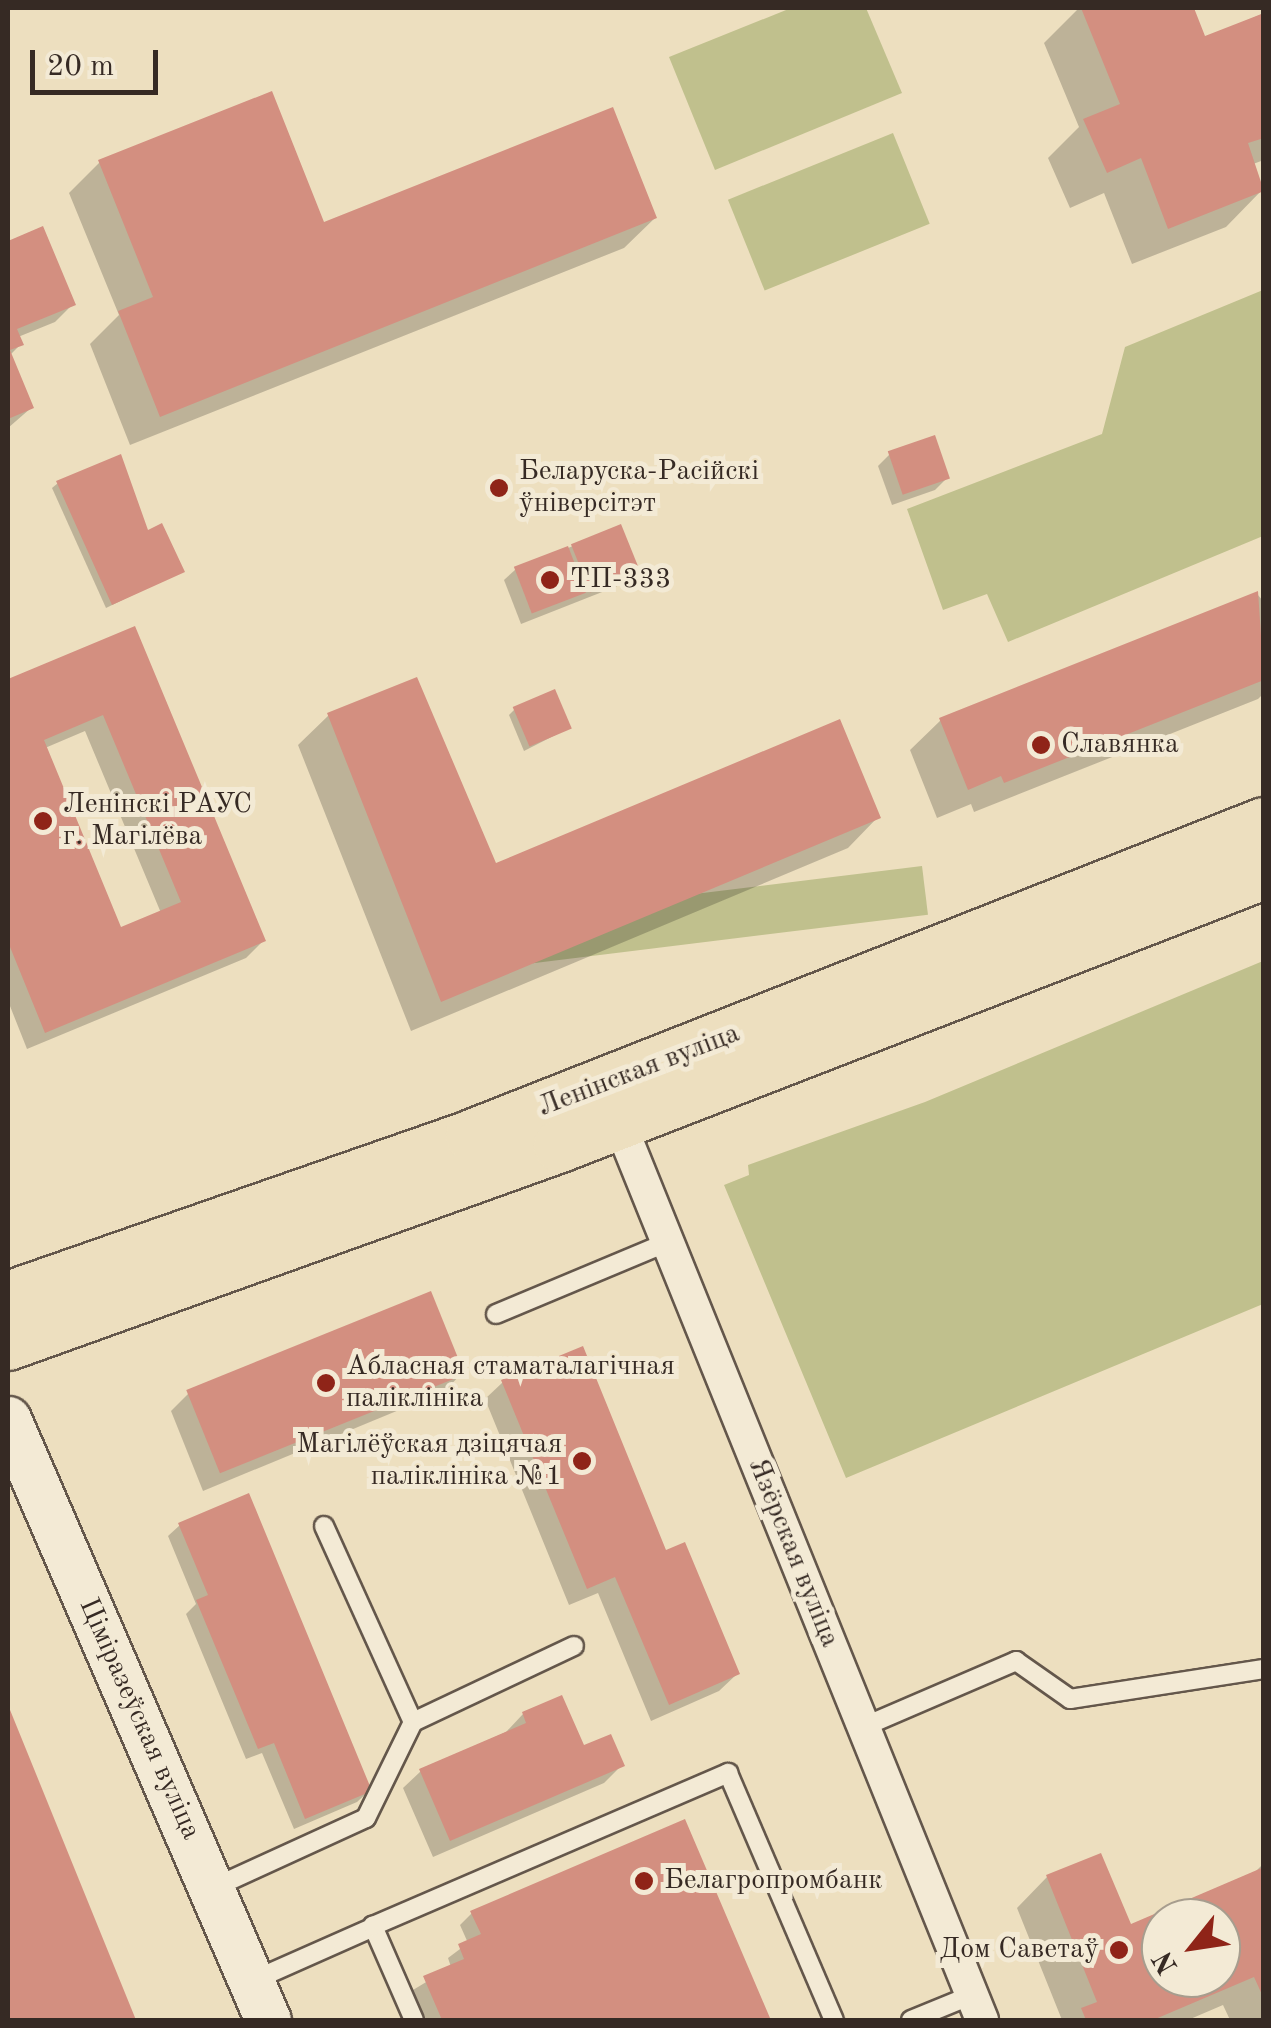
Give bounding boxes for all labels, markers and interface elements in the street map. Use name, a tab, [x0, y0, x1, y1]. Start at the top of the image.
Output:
scale bar	[35, 30, 162, 92]
text: 20 m	[47, 52, 114, 82]
place label: Беларуска-Расійскі ўніверсітэт	[519, 455, 759, 521]
marker: Беларуска-Расійскі ўніверсітэт	[488, 477, 510, 499]
place label: ТП-333	[570, 563, 671, 597]
marker: ТП-333	[539, 569, 561, 591]
place label: Славянка	[1061, 728, 1179, 762]
marker: Славянка	[1030, 734, 1052, 756]
place label: Ленінскі РАУС г. Магілёва	[63, 788, 252, 854]
marker: Ленінскі РАУС г. Магілёва	[32, 810, 54, 832]
street label: Ленінская вуліца	[534, 1017, 744, 1125]
place label: Абласная стаматалагічная паліклініка	[346, 1350, 675, 1416]
marker: Абласная стаматалагічная паліклініка	[315, 1372, 337, 1394]
place label: Магілёўская дзіцячая паліклініка №1	[296, 1428, 562, 1494]
marker: Магілёўская дзіцячая паліклініка №1	[571, 1450, 593, 1472]
street label: Язёрская вуліца	[740, 1454, 846, 1652]
street label: Ціміразеўская вуліца	[71, 1593, 207, 1845]
place label: Белагропромбанк	[664, 1864, 882, 1898]
marker: Белагропромбанк	[633, 1870, 655, 1892]
north arrow	[1141, 1898, 1241, 1998]
place label: Дом Саветаў	[940, 1933, 1099, 1967]
marker: Дом Саветаў	[1108, 1939, 1130, 1961]
text: N	[1149, 1946, 1184, 1978]

